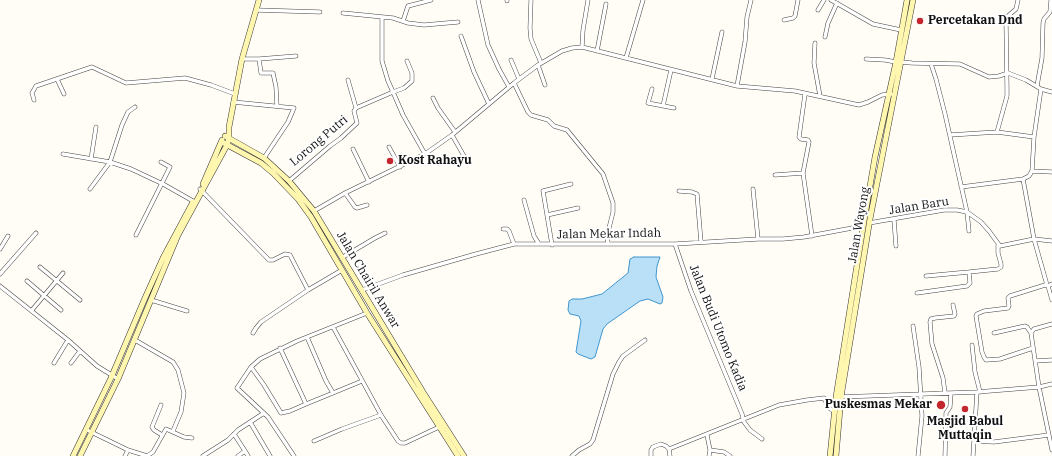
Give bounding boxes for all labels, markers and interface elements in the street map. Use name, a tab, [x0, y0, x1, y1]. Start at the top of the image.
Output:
place label: Percetakan Dnd	[928, 14, 1023, 28]
marker: Percetakan Dnd	[915, 16, 925, 26]
street label: Lorong Putri	[287, 113, 351, 169]
place label: Kost Rahayu	[398, 154, 472, 168]
marker: Kost Rahayu	[385, 156, 395, 166]
street label: Jalan Wayong	[845, 186, 873, 264]
street label: Jalan Baru	[888, 194, 950, 218]
street label: Jalan Mekar Indah	[557, 226, 661, 242]
street label: Jalan Chairil Anwar	[333, 229, 403, 331]
street label: Jalan Budi Utomo Kadia	[686, 263, 750, 393]
place label: Puskesmas Mekar	[825, 398, 932, 412]
marker: Puskesmas Mekar	[935, 399, 947, 411]
marker: Masjid Babul Muttaqin	[960, 404, 970, 414]
place label: Masjid Babul Muttaqin	[927, 415, 1003, 443]

